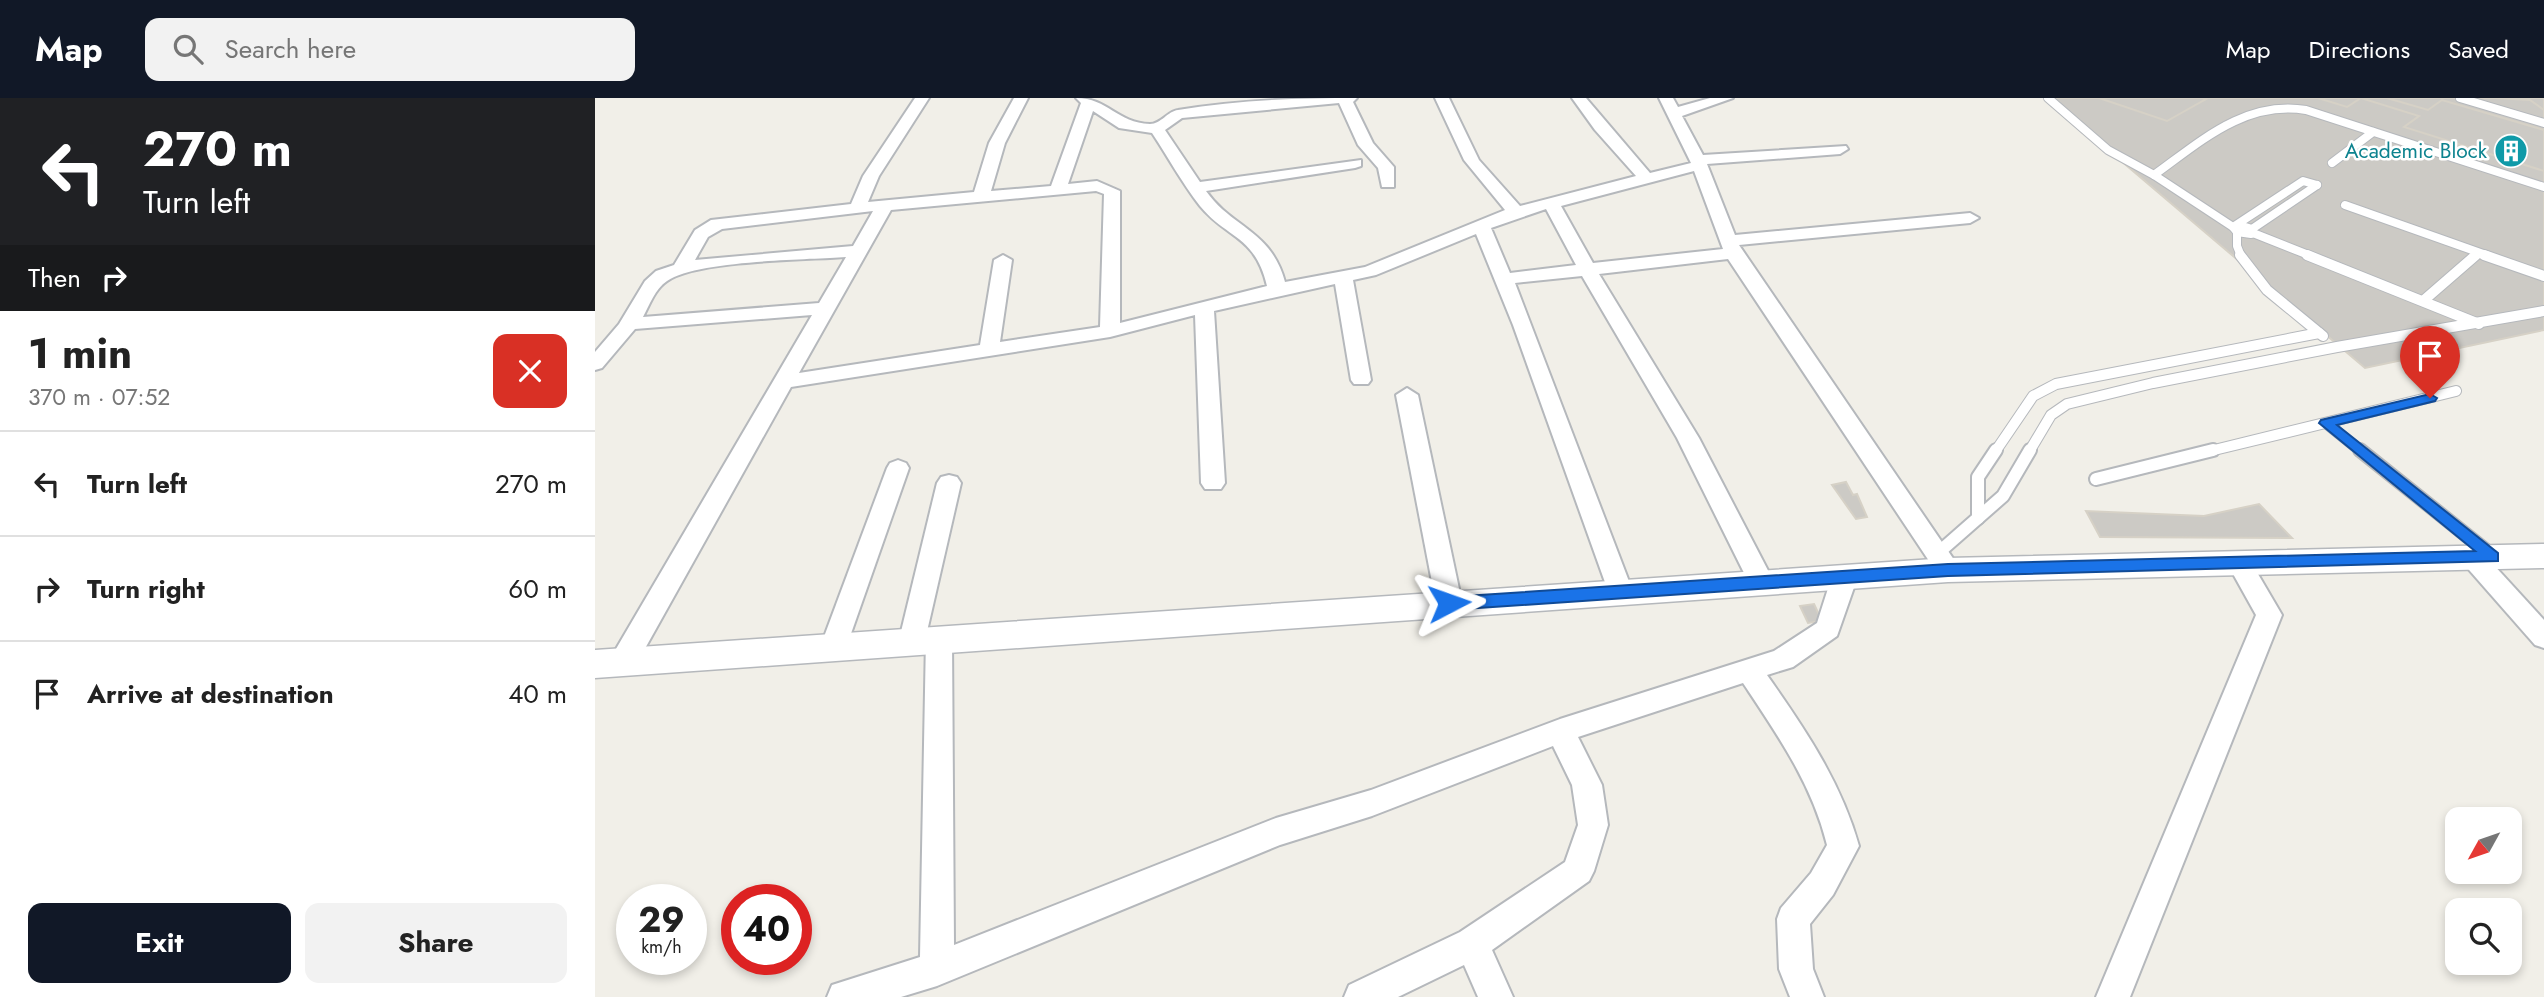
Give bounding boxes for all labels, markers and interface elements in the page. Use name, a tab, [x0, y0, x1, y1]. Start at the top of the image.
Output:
search box	[145, 18, 635, 81]
text: Map	[35, 26, 103, 73]
icon: search	[169, 30, 207, 68]
text: Search here	[225, 30, 356, 68]
text: Map	[2226, 32, 2271, 67]
text: Directions	[2309, 32, 2410, 67]
text: Saved	[2448, 32, 2509, 67]
text: 270 m	[143, 114, 292, 184]
icon: left	[28, 126, 119, 217]
building icon: Academic Block	[2492, 132, 2530, 170]
place label: Academic Block	[2345, 136, 2488, 166]
text: Turn left	[143, 179, 250, 225]
text: Then	[28, 259, 81, 297]
icon: right	[95, 259, 133, 297]
text: 1 min	[28, 323, 132, 384]
pin	[2400, 326, 2460, 398]
button: close	[493, 334, 567, 408]
icon: arrive	[2411, 337, 2449, 375]
text: 370 m · 07:52	[28, 380, 170, 414]
icon: left	[28, 465, 66, 503]
text: Turn left	[87, 465, 187, 503]
text: 270 m	[495, 465, 567, 503]
position arrow	[1412, 566, 1486, 640]
icon: right	[28, 570, 66, 608]
text: Turn right	[87, 570, 205, 608]
text: 60 m	[508, 570, 567, 608]
icon: arrive	[28, 675, 66, 713]
text: Arrive at destination	[87, 675, 334, 713]
text: 40 m	[508, 675, 567, 713]
north arrow	[2445, 807, 2522, 884]
map controls	[2445, 807, 2522, 975]
speed limit sign: 40	[721, 884, 812, 975]
text: 29	[638, 895, 685, 945]
button: search	[2445, 898, 2522, 975]
button: Exit	[28, 903, 291, 983]
button: Share	[305, 903, 567, 983]
text: km/h	[641, 934, 682, 960]

